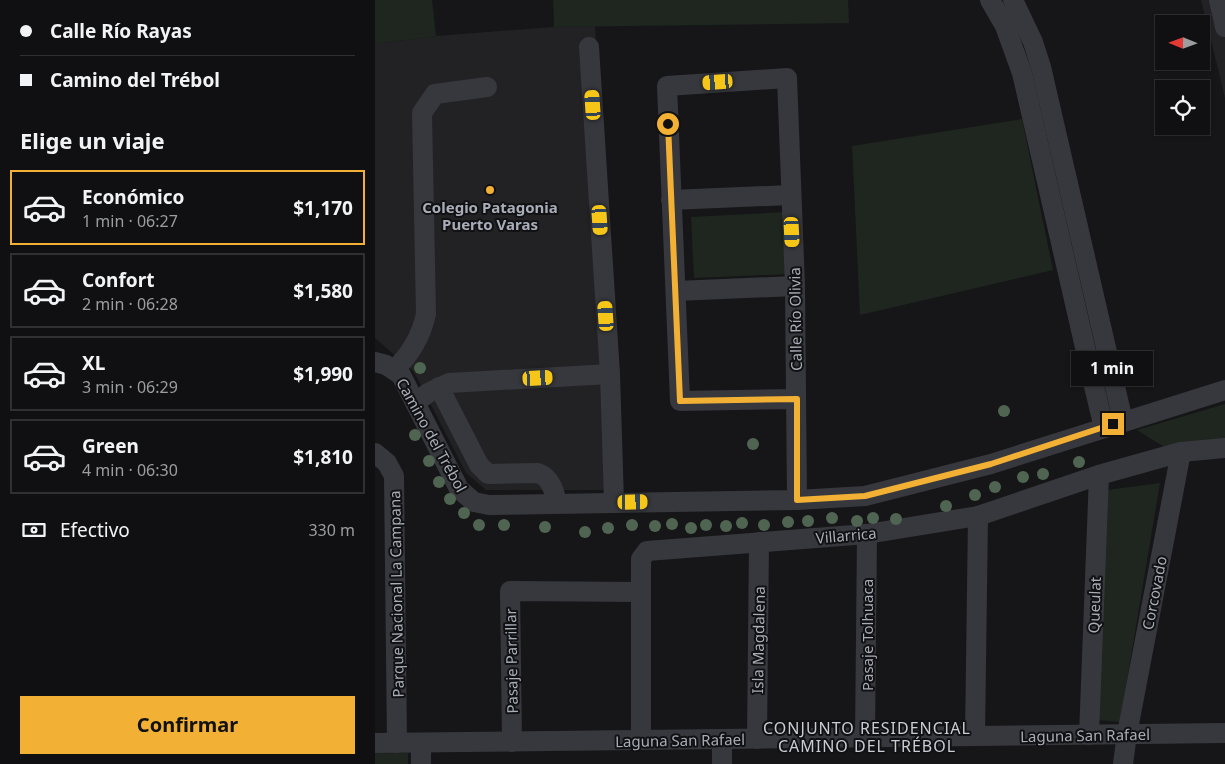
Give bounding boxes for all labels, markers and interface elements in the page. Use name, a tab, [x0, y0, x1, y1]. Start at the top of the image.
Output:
north arrow	[1155, 15, 1210, 70]
map controls	[1155, 15, 1210, 135]
text: Calle Río Rayas	[50, 18, 192, 44]
text: Camino del Trébol	[50, 67, 220, 93]
car	[702, 73, 733, 91]
button: locate	[1155, 80, 1210, 135]
car	[584, 90, 601, 120]
route start	[657, 113, 679, 135]
text: Elige un viaje	[20, 125, 165, 155]
text: Económico	[82, 184, 184, 210]
marker: Colegio Patagonia Puerto Varas	[484, 184, 496, 196]
icon: car	[22, 185, 67, 230]
text: $1,170	[293, 195, 353, 221]
place label: Colegio Patagonia Puerto Varas	[422, 197, 558, 234]
car	[591, 205, 608, 235]
text: 1 min · 06:27	[82, 210, 178, 232]
car	[783, 217, 800, 247]
text: Confort	[82, 267, 154, 293]
street label: Calle Río Olivia	[784, 267, 806, 371]
icon: car	[22, 268, 67, 313]
text: $1,580	[293, 278, 353, 304]
text: 2 min · 06:28	[82, 293, 178, 315]
car	[597, 301, 614, 331]
text: XL	[82, 350, 105, 376]
icon: car	[22, 351, 67, 396]
callout: 1 min	[1072, 352, 1154, 386]
text: 1 min	[1090, 357, 1134, 379]
text: $1,990	[293, 361, 353, 387]
car	[522, 370, 553, 386]
street label: Camino del Trébol	[392, 374, 472, 496]
text: 3 min · 06:29	[82, 376, 178, 398]
route end	[1102, 413, 1124, 435]
text: Green	[82, 433, 139, 459]
icon: car	[22, 434, 67, 479]
text: $1,810	[293, 444, 353, 470]
text: 4 min · 06:30	[82, 459, 178, 481]
street label: Parque Nacional La Campana	[384, 490, 408, 698]
car	[617, 494, 648, 510]
icon: cash	[20, 516, 48, 544]
text: Efectivo	[60, 517, 130, 543]
text: 330 m	[308, 519, 355, 541]
street label: Villarrica	[815, 522, 877, 548]
street label: Corcovado	[1137, 554, 1171, 632]
street label: Queulat	[1083, 576, 1105, 634]
street label: Pasaje Tolhuaca	[857, 579, 877, 691]
street label: Isla Magdalena	[747, 586, 769, 694]
street label: Pasaje Parrillar	[500, 608, 522, 714]
button: Confirmar	[20, 696, 355, 754]
district label: CONJUNTO RESIDENCIAL CAMINO DEL TRÉBOL	[763, 717, 971, 757]
street label: Laguna San Rafael	[1020, 724, 1150, 746]
street label: Laguna San Rafael	[615, 729, 745, 751]

